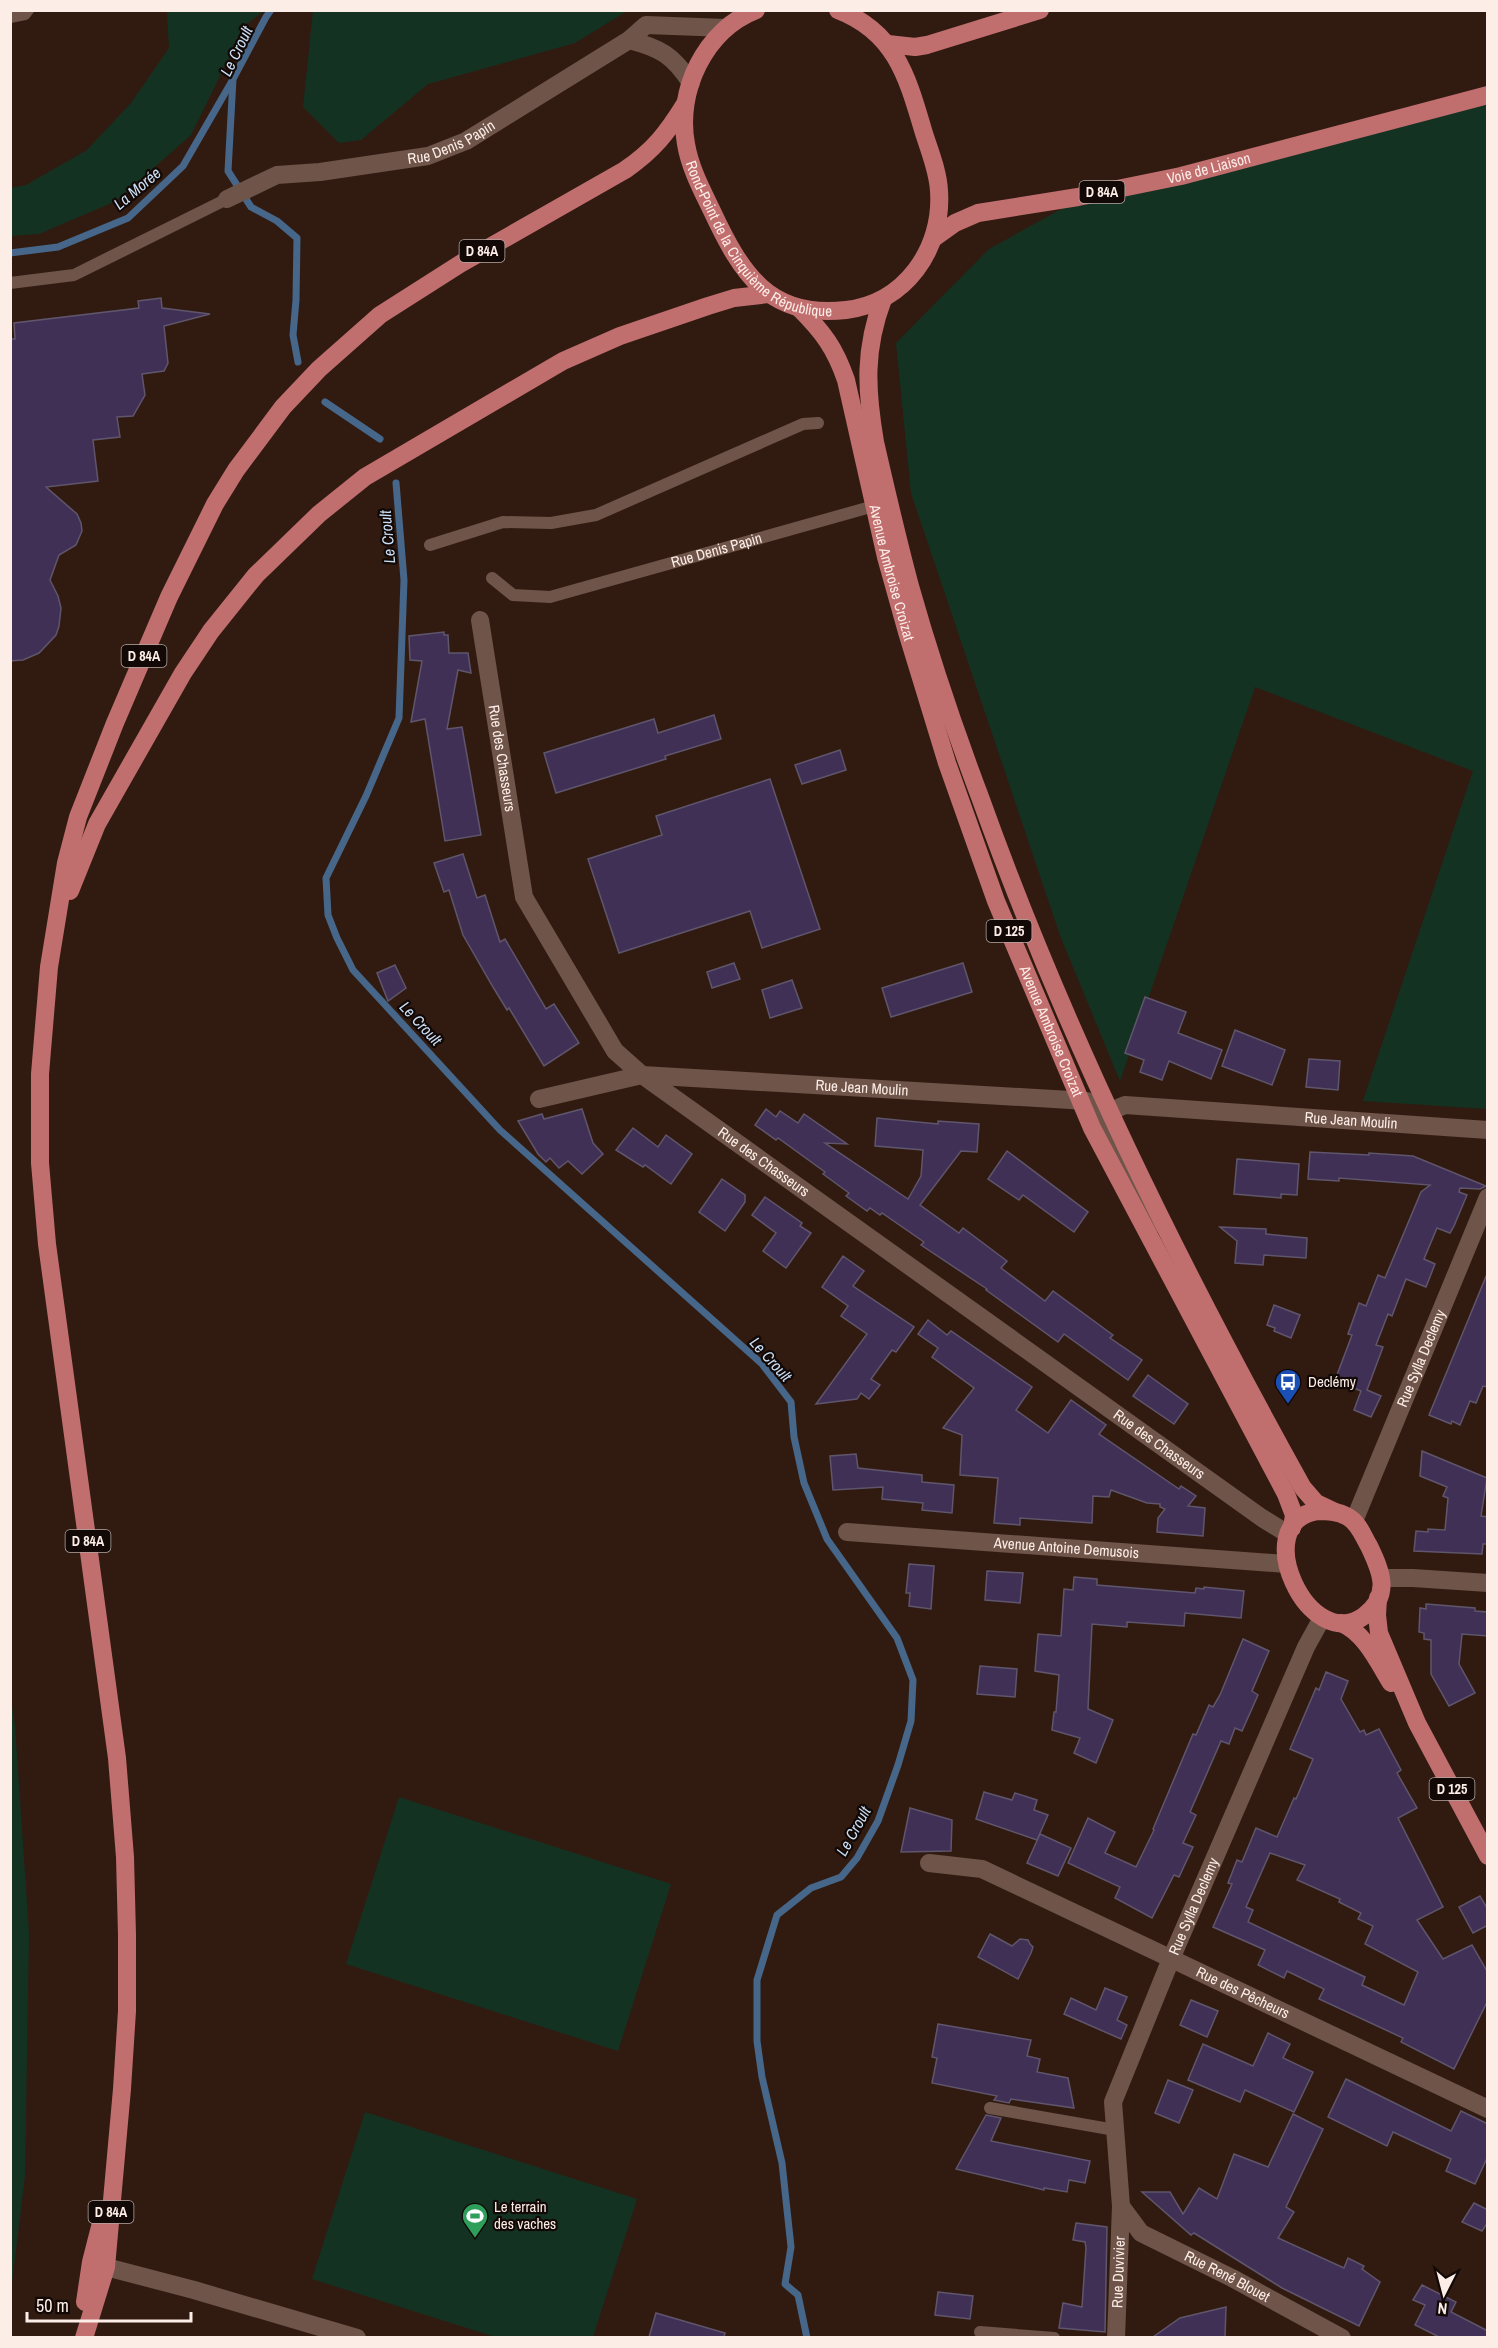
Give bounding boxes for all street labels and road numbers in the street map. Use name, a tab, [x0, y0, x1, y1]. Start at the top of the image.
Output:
street label: Rue Denis Papin	[406, 115, 499, 169]
street label: Voie de Liaison	[1165, 147, 1253, 189]
street label: Rond-Point de la Cinquième République	[681, 158, 832, 321]
road number: D 84A	[1080, 181, 1124, 203]
road number: D 84A	[460, 240, 504, 262]
street label: Avenue Ambroise Croizat	[864, 501, 920, 644]
street label: Rue Denis Papin	[668, 527, 764, 573]
road number: D 84A	[122, 645, 166, 667]
street label: Rue des Chasseurs	[484, 703, 521, 813]
road number: D 125	[986, 920, 1032, 942]
street label: Avenue Ambroise Croizat	[1014, 961, 1089, 1100]
street label: Rue Jean Moulin	[815, 1074, 909, 1101]
street label: Rue Jean Moulin	[1304, 1106, 1398, 1134]
street label: Rue des Chasseurs	[714, 1122, 814, 1201]
street label: Rue Sylla Declemy	[1391, 1305, 1451, 1410]
street label: Rue des Chasseurs	[1109, 1404, 1209, 1484]
road number: D 84A	[66, 1530, 110, 1552]
street label: Avenue Antoine Demusois	[992, 1532, 1140, 1563]
road number: D 125	[1430, 1778, 1474, 1800]
street label: Rue Sylla Declemy	[1163, 1854, 1224, 1958]
street label: Rue des Pêcheurs	[1193, 1961, 1293, 2023]
road number: D 84A	[88, 2201, 134, 2223]
street label: Rue Duvivier	[1106, 2236, 1130, 2308]
street label: Rue René Blouet	[1181, 2245, 1274, 2307]

